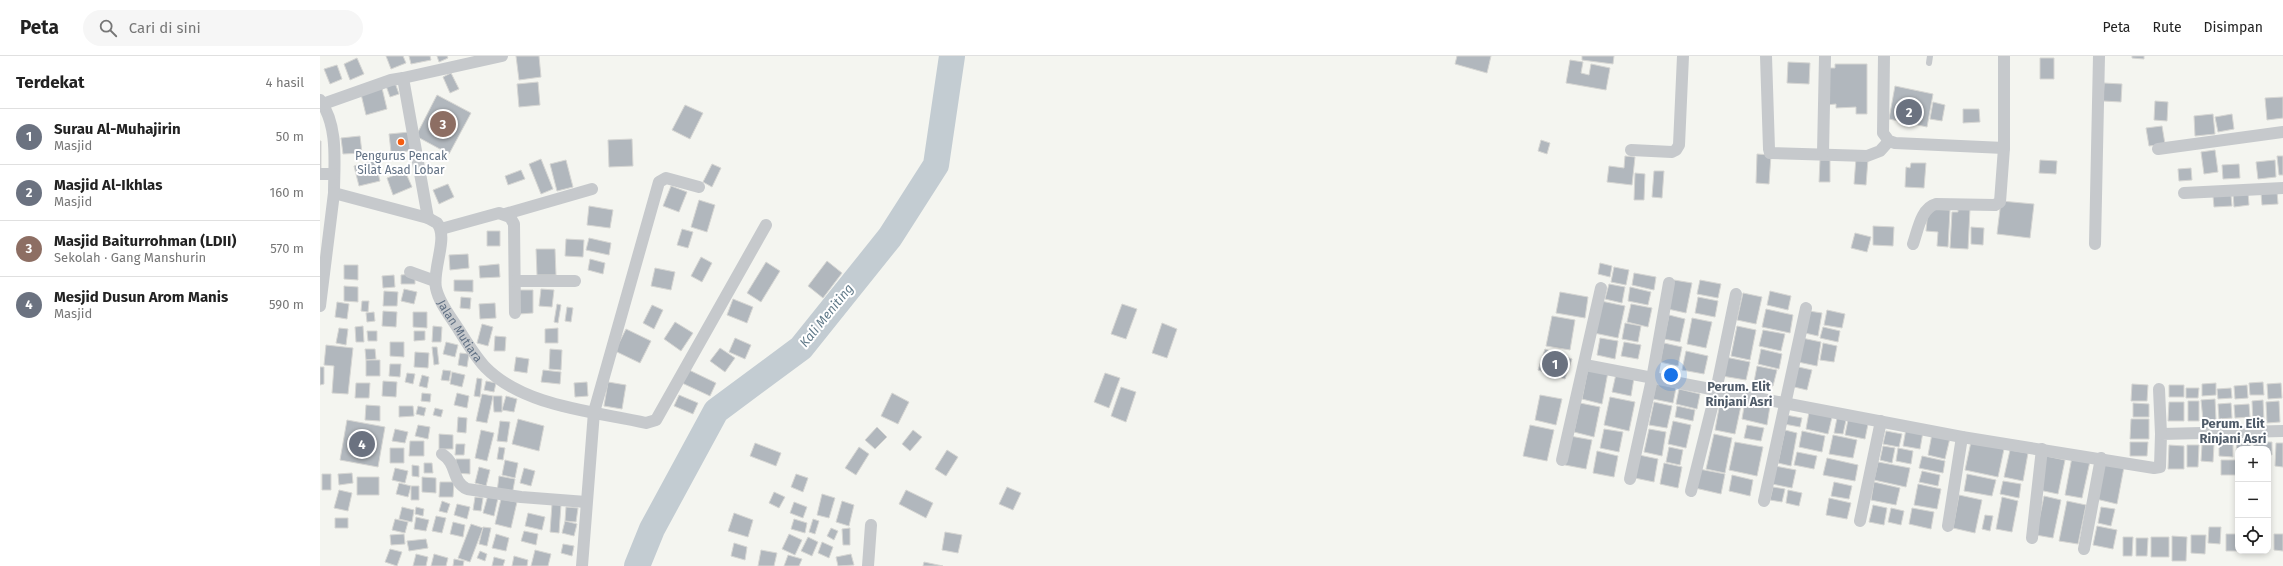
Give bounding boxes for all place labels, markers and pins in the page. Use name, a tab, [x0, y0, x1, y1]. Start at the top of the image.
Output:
pin: 2	[1896, 97, 1922, 127]
pin: 3	[430, 109, 456, 139]
marker: Pengurus Pencak Silat Asad Lobar	[396, 137, 406, 147]
place label: Pengurus Pencak Silat Asad Lobar	[355, 149, 448, 177]
pin: 1	[1542, 349, 1568, 379]
pin: 4	[349, 429, 375, 459]

